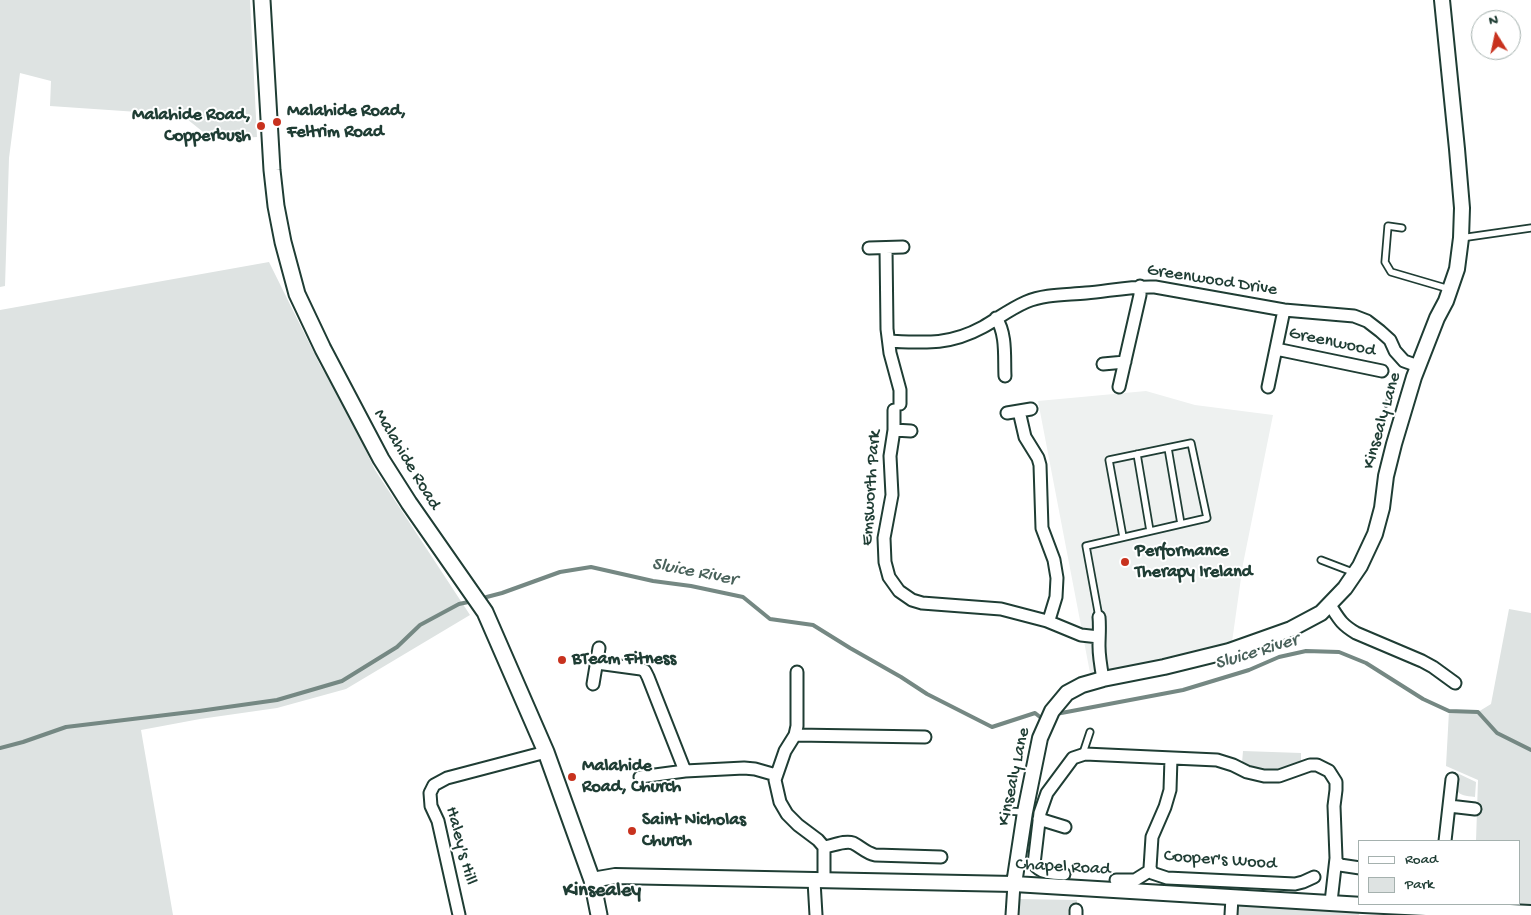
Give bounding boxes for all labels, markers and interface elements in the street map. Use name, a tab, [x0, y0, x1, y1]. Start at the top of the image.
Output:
north arrow	[1471, 10, 1521, 60]
text: N	[1487, 12, 1499, 30]
place label: Malahide Road, Feltrim Road	[287, 101, 406, 144]
place label: Malahide Road, Copperbush	[132, 105, 251, 148]
marker: Malahide Road, Feltrim Road	[271, 116, 283, 128]
marker: Malahide Road, Copperbush	[255, 120, 267, 132]
street label: Greenwood Drive	[1145, 260, 1279, 302]
street label: Greenwood	[1287, 323, 1377, 363]
street label: Kinsealy Lane	[1359, 370, 1407, 472]
street label: Malahide Road	[368, 406, 444, 514]
street label: Emsworth Park	[857, 429, 887, 547]
place label: Performance Therapy Ireland	[1135, 541, 1252, 584]
water label: Sluice River	[650, 554, 738, 592]
marker: Performance Therapy Ireland	[1119, 556, 1131, 568]
water label: Sluice River	[1213, 630, 1301, 676]
place label: BTeam Fitness	[572, 649, 676, 671]
marker: BTeam Fitness	[556, 654, 568, 666]
street label: Kinsealy Lane	[994, 726, 1036, 828]
place label: Malahide Road, Church	[582, 756, 681, 799]
marker: Malahide Road, Church	[566, 771, 578, 783]
street label: Haley's Hill	[439, 805, 481, 887]
place label: Saint Nicholas Church	[642, 810, 746, 852]
marker: Saint Nicholas Church	[626, 825, 638, 837]
legend	[1358, 840, 1521, 905]
street label: Cooper's Wood	[1163, 846, 1277, 876]
text: Road	[1405, 851, 1438, 869]
street label: Chapel Road	[1015, 855, 1111, 881]
text: Park	[1405, 876, 1434, 894]
district label: Kinsealey	[563, 880, 641, 904]

